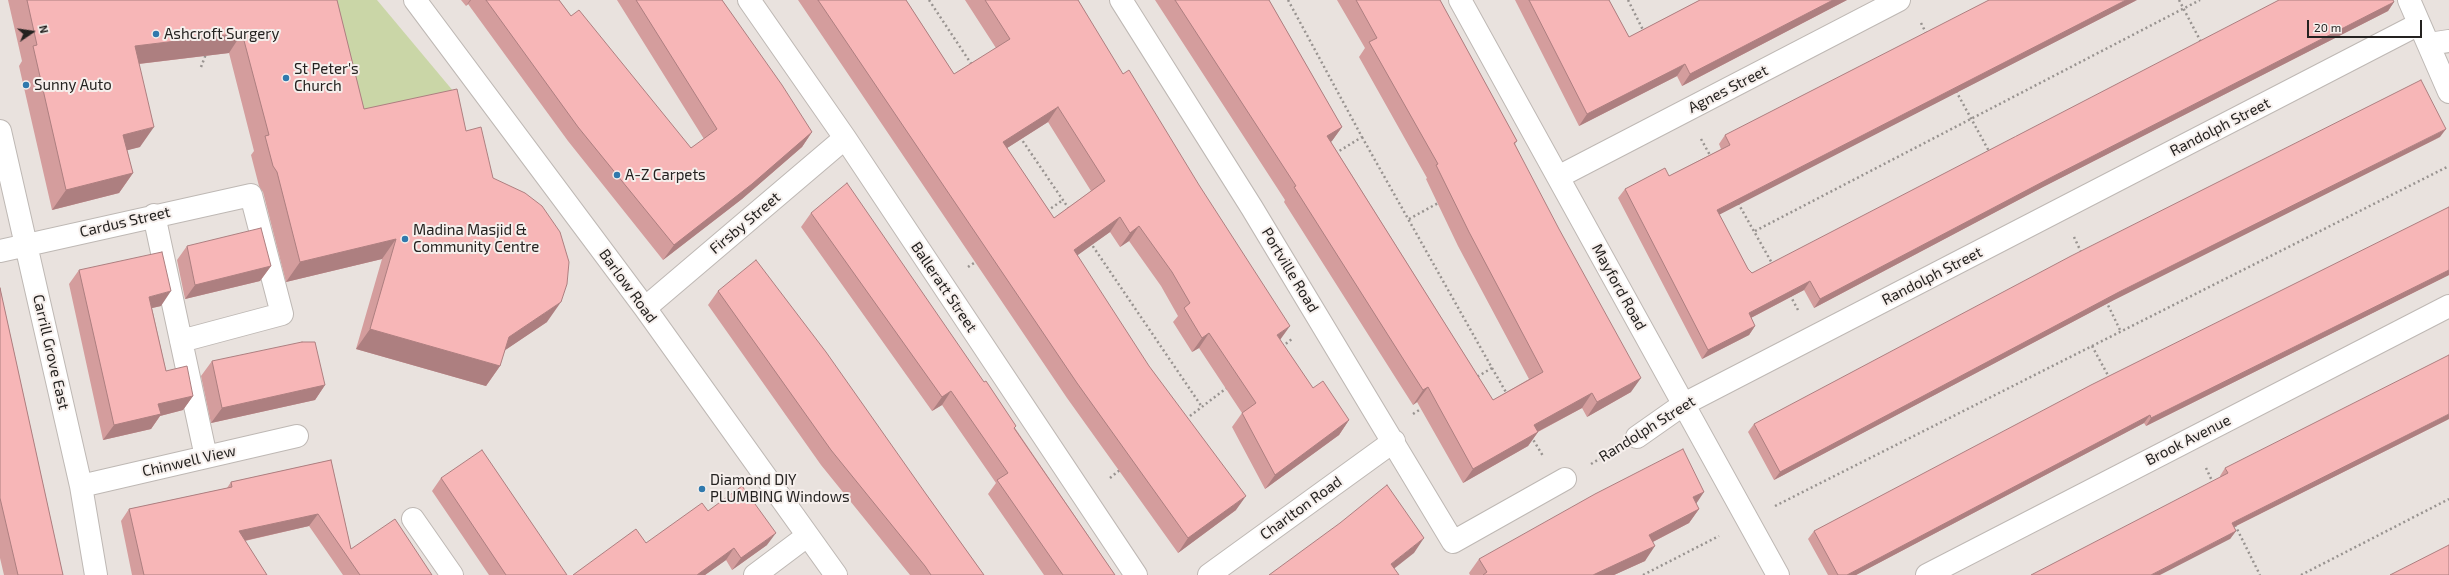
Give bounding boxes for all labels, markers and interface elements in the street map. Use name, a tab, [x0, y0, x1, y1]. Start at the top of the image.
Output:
north arrow	[12, 12, 52, 52]
scale bar	[2309, 12, 2424, 38]
text: 20 m	[2314, 20, 2341, 34]
text: N	[37, 24, 51, 35]
place label: Ashcroft Surgery	[164, 25, 279, 43]
marker: Ashcroft Surgery	[151, 29, 161, 39]
place label: St Peter's Church	[294, 60, 359, 95]
street label: Agnes Street	[1685, 61, 1771, 117]
marker: St Peter's Church	[281, 73, 291, 83]
place label: Sunny Auto	[34, 76, 112, 94]
marker: Sunny Auto	[21, 80, 31, 90]
street label: Randolph Street	[2167, 94, 2273, 160]
place label: A-Z Carpets	[625, 166, 706, 184]
marker: A-Z Carpets	[612, 170, 622, 180]
street label: Firsby Street	[706, 188, 784, 258]
street label: Cardus Street	[78, 203, 172, 241]
place label: Madina Masjid & Community Centre	[413, 221, 539, 256]
street label: Portville Road	[1258, 224, 1322, 316]
marker: Madina Masjid & Community Centre	[400, 234, 410, 244]
street label: Balleratt Street	[907, 238, 981, 336]
street label: Mayford Road	[1588, 241, 1650, 333]
street label: Randolph Street	[1879, 243, 1985, 309]
street label: Barlow Road	[595, 246, 661, 326]
street label: Carrill Grove East	[29, 293, 73, 411]
street label: Randolph Street	[1595, 392, 1699, 466]
street label: Brook Avenue	[2142, 411, 2234, 469]
street label: Chinwell View	[140, 441, 238, 481]
place label: Diamond DIY PLUMBING Windows	[710, 471, 850, 506]
street label: Charlton Road	[1257, 472, 1345, 544]
marker: Diamond DIY PLUMBING Windows	[697, 484, 707, 494]

